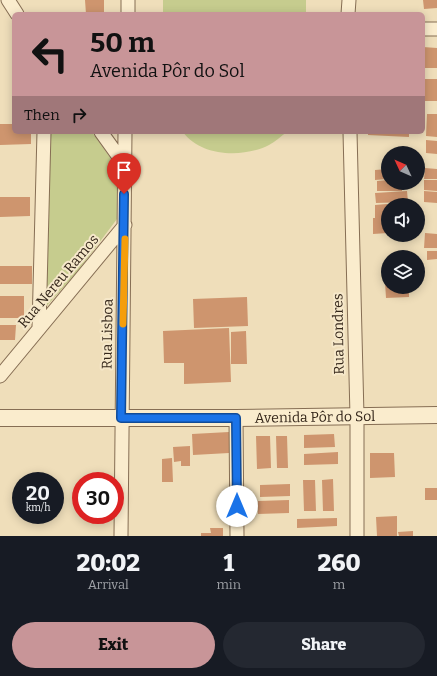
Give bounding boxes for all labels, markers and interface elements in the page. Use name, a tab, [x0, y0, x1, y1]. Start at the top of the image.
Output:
text: 50 m	[90, 26, 155, 59]
icon: left	[24, 28, 76, 80]
text: Avenida Pôr do Sol	[90, 60, 245, 82]
icon: right	[68, 104, 90, 126]
text: Then	[24, 106, 60, 124]
north arrow	[381, 146, 425, 190]
map controls	[381, 146, 425, 294]
pin	[107, 153, 141, 194]
icon: arrive	[113, 159, 135, 181]
button: sound	[381, 198, 425, 242]
street label: Rua Nereu Ramos	[14, 231, 102, 331]
button: layers	[381, 250, 425, 294]
street label: Rua Londres	[329, 293, 348, 375]
street label: Rua Lisboa	[98, 298, 117, 369]
street label: Avenida Pôr do Sol	[255, 408, 375, 427]
speed limit sign: 30	[72, 472, 124, 524]
text: 20	[26, 481, 50, 505]
position arrow	[216, 485, 258, 527]
text: km/h	[26, 502, 50, 514]
text: 20:02	[76, 549, 140, 577]
text: 1	[223, 549, 234, 577]
text: 260	[317, 549, 361, 577]
text: Arrival	[88, 577, 129, 592]
text: min	[216, 577, 241, 592]
text: m	[333, 577, 345, 592]
button: Exit	[12, 622, 215, 668]
button: Share	[223, 622, 425, 668]

